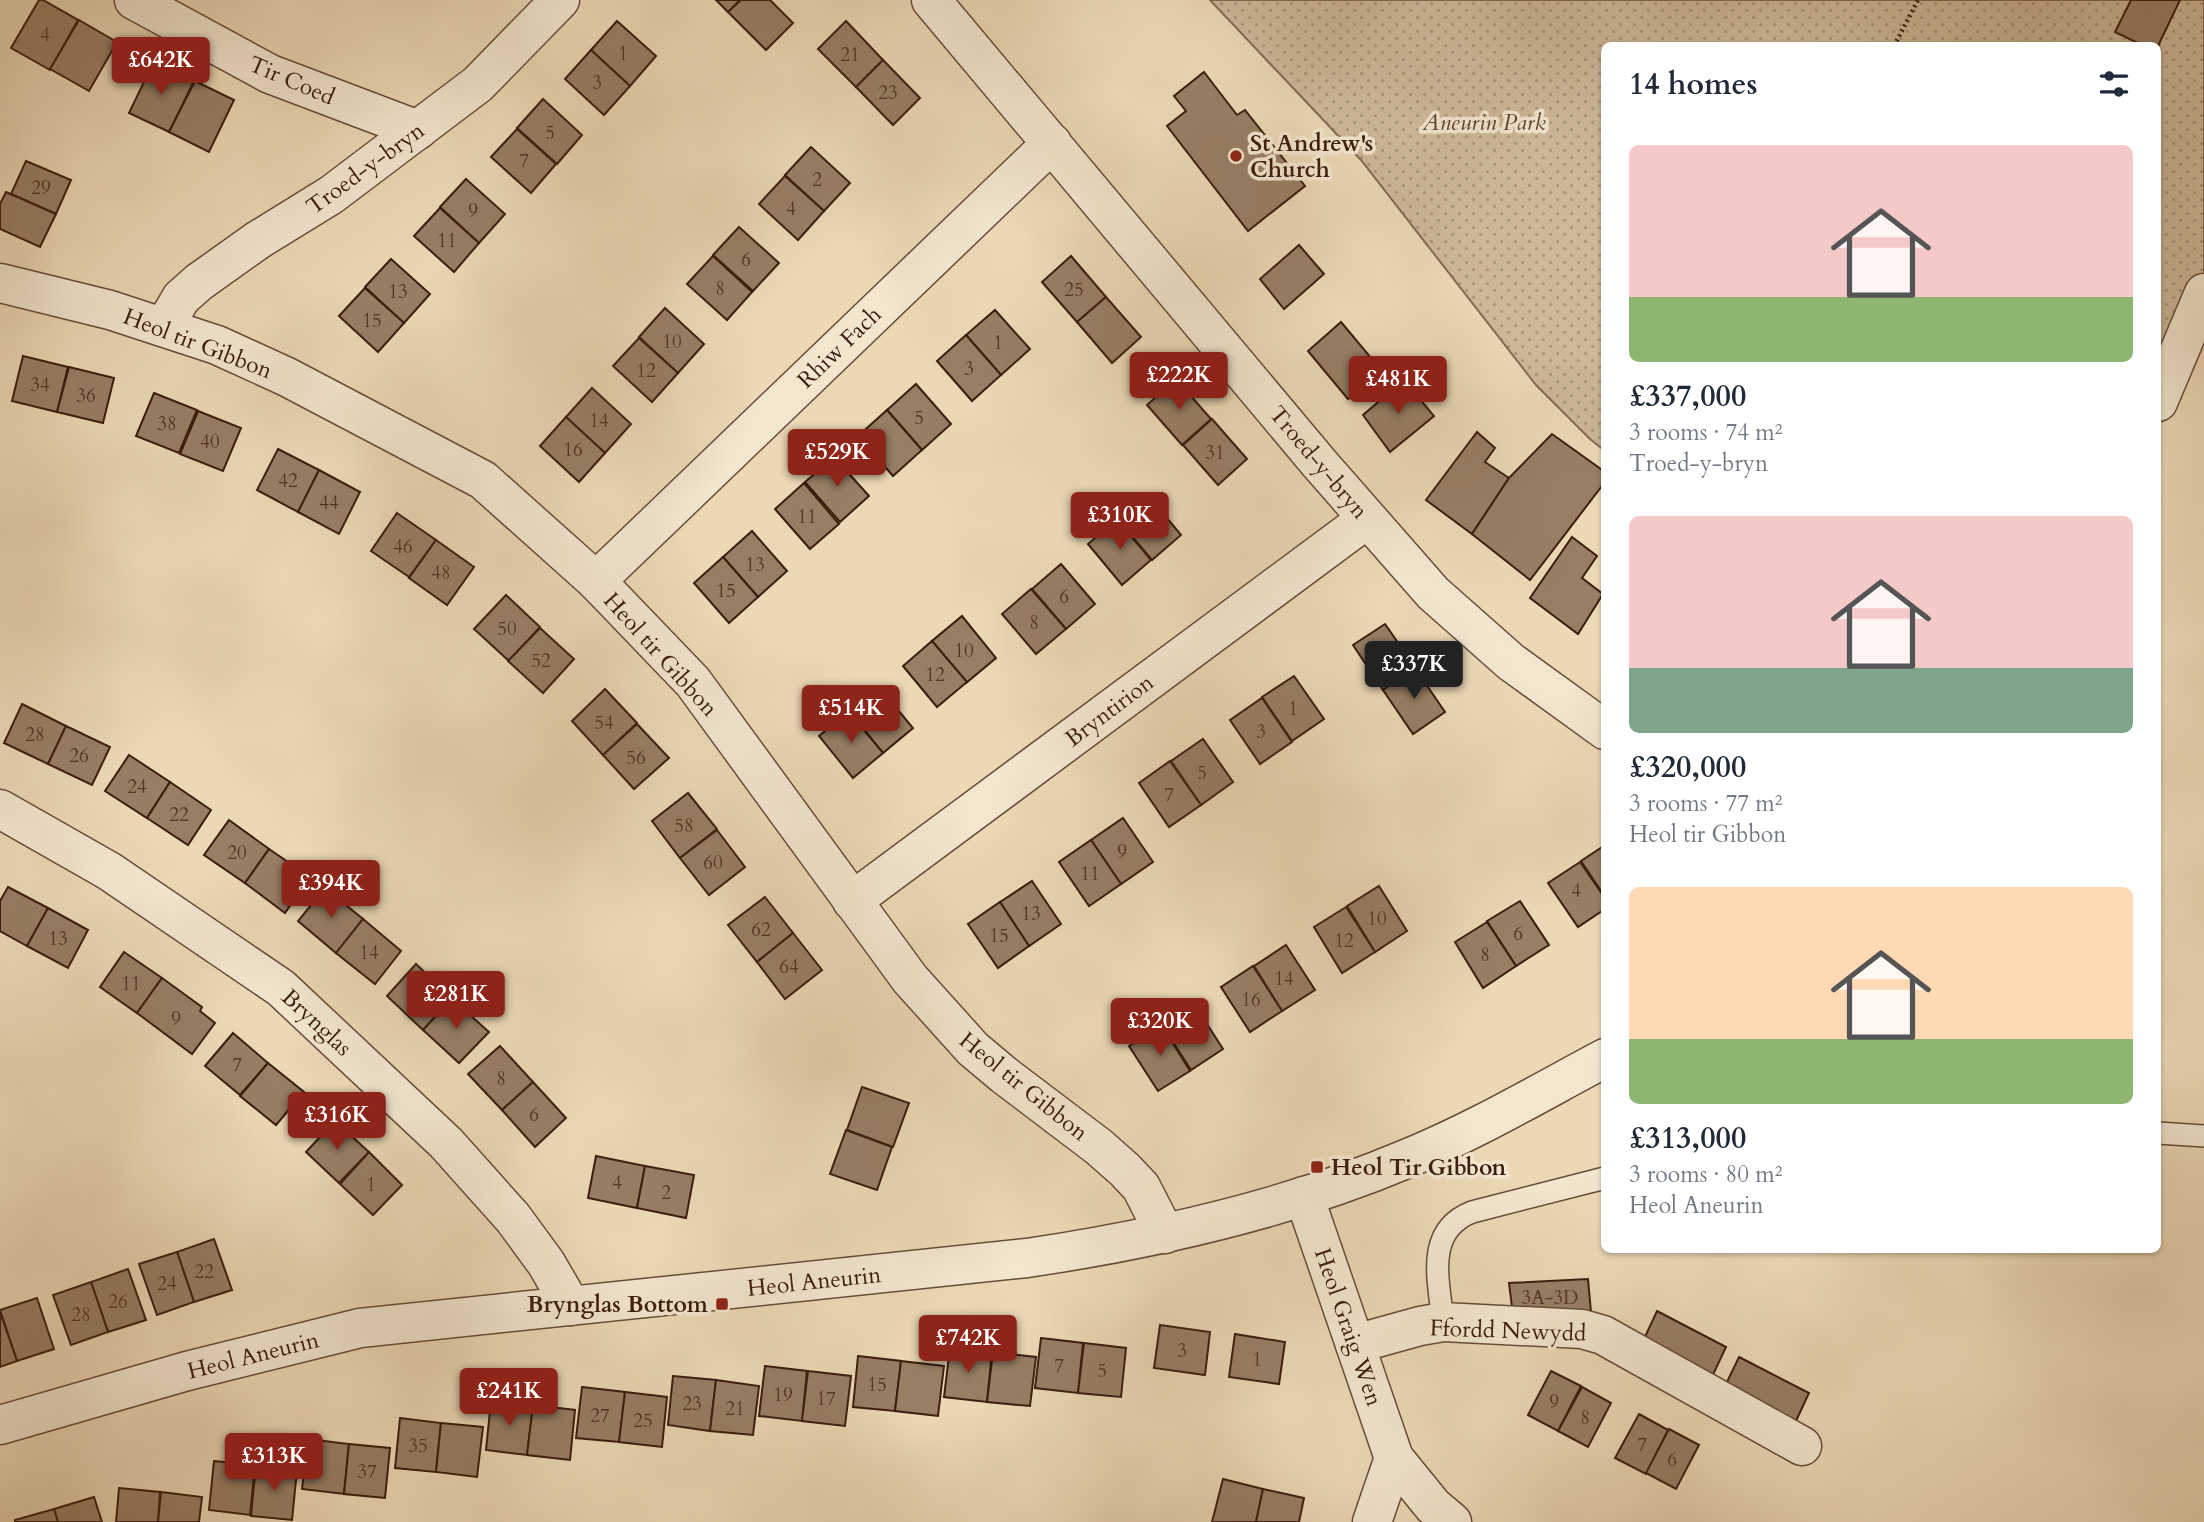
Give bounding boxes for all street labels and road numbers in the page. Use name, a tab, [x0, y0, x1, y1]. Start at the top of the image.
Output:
street label: Tir Coed	[244, 48, 340, 113]
street label: Troed-y-bryn	[300, 115, 431, 222]
street label: Rhiw Fach	[791, 299, 888, 395]
street label: Heol tir Gibbon	[119, 301, 277, 386]
street label: Troed-y-bryn	[1262, 399, 1375, 526]
street label: Heol tir Gibbon	[596, 586, 725, 723]
street label: Bryntirion	[1059, 667, 1160, 754]
street label: Brynglas	[275, 982, 359, 1063]
street label: Heol tir Gibbon	[953, 1025, 1095, 1148]
street label: Heol Graig Wen	[1307, 1244, 1390, 1410]
street label: Heol Aneurin	[746, 1259, 883, 1304]
street label: Ffordd Newydd	[1429, 1312, 1588, 1349]
street label: Heol Aneurin	[184, 1324, 322, 1387]

